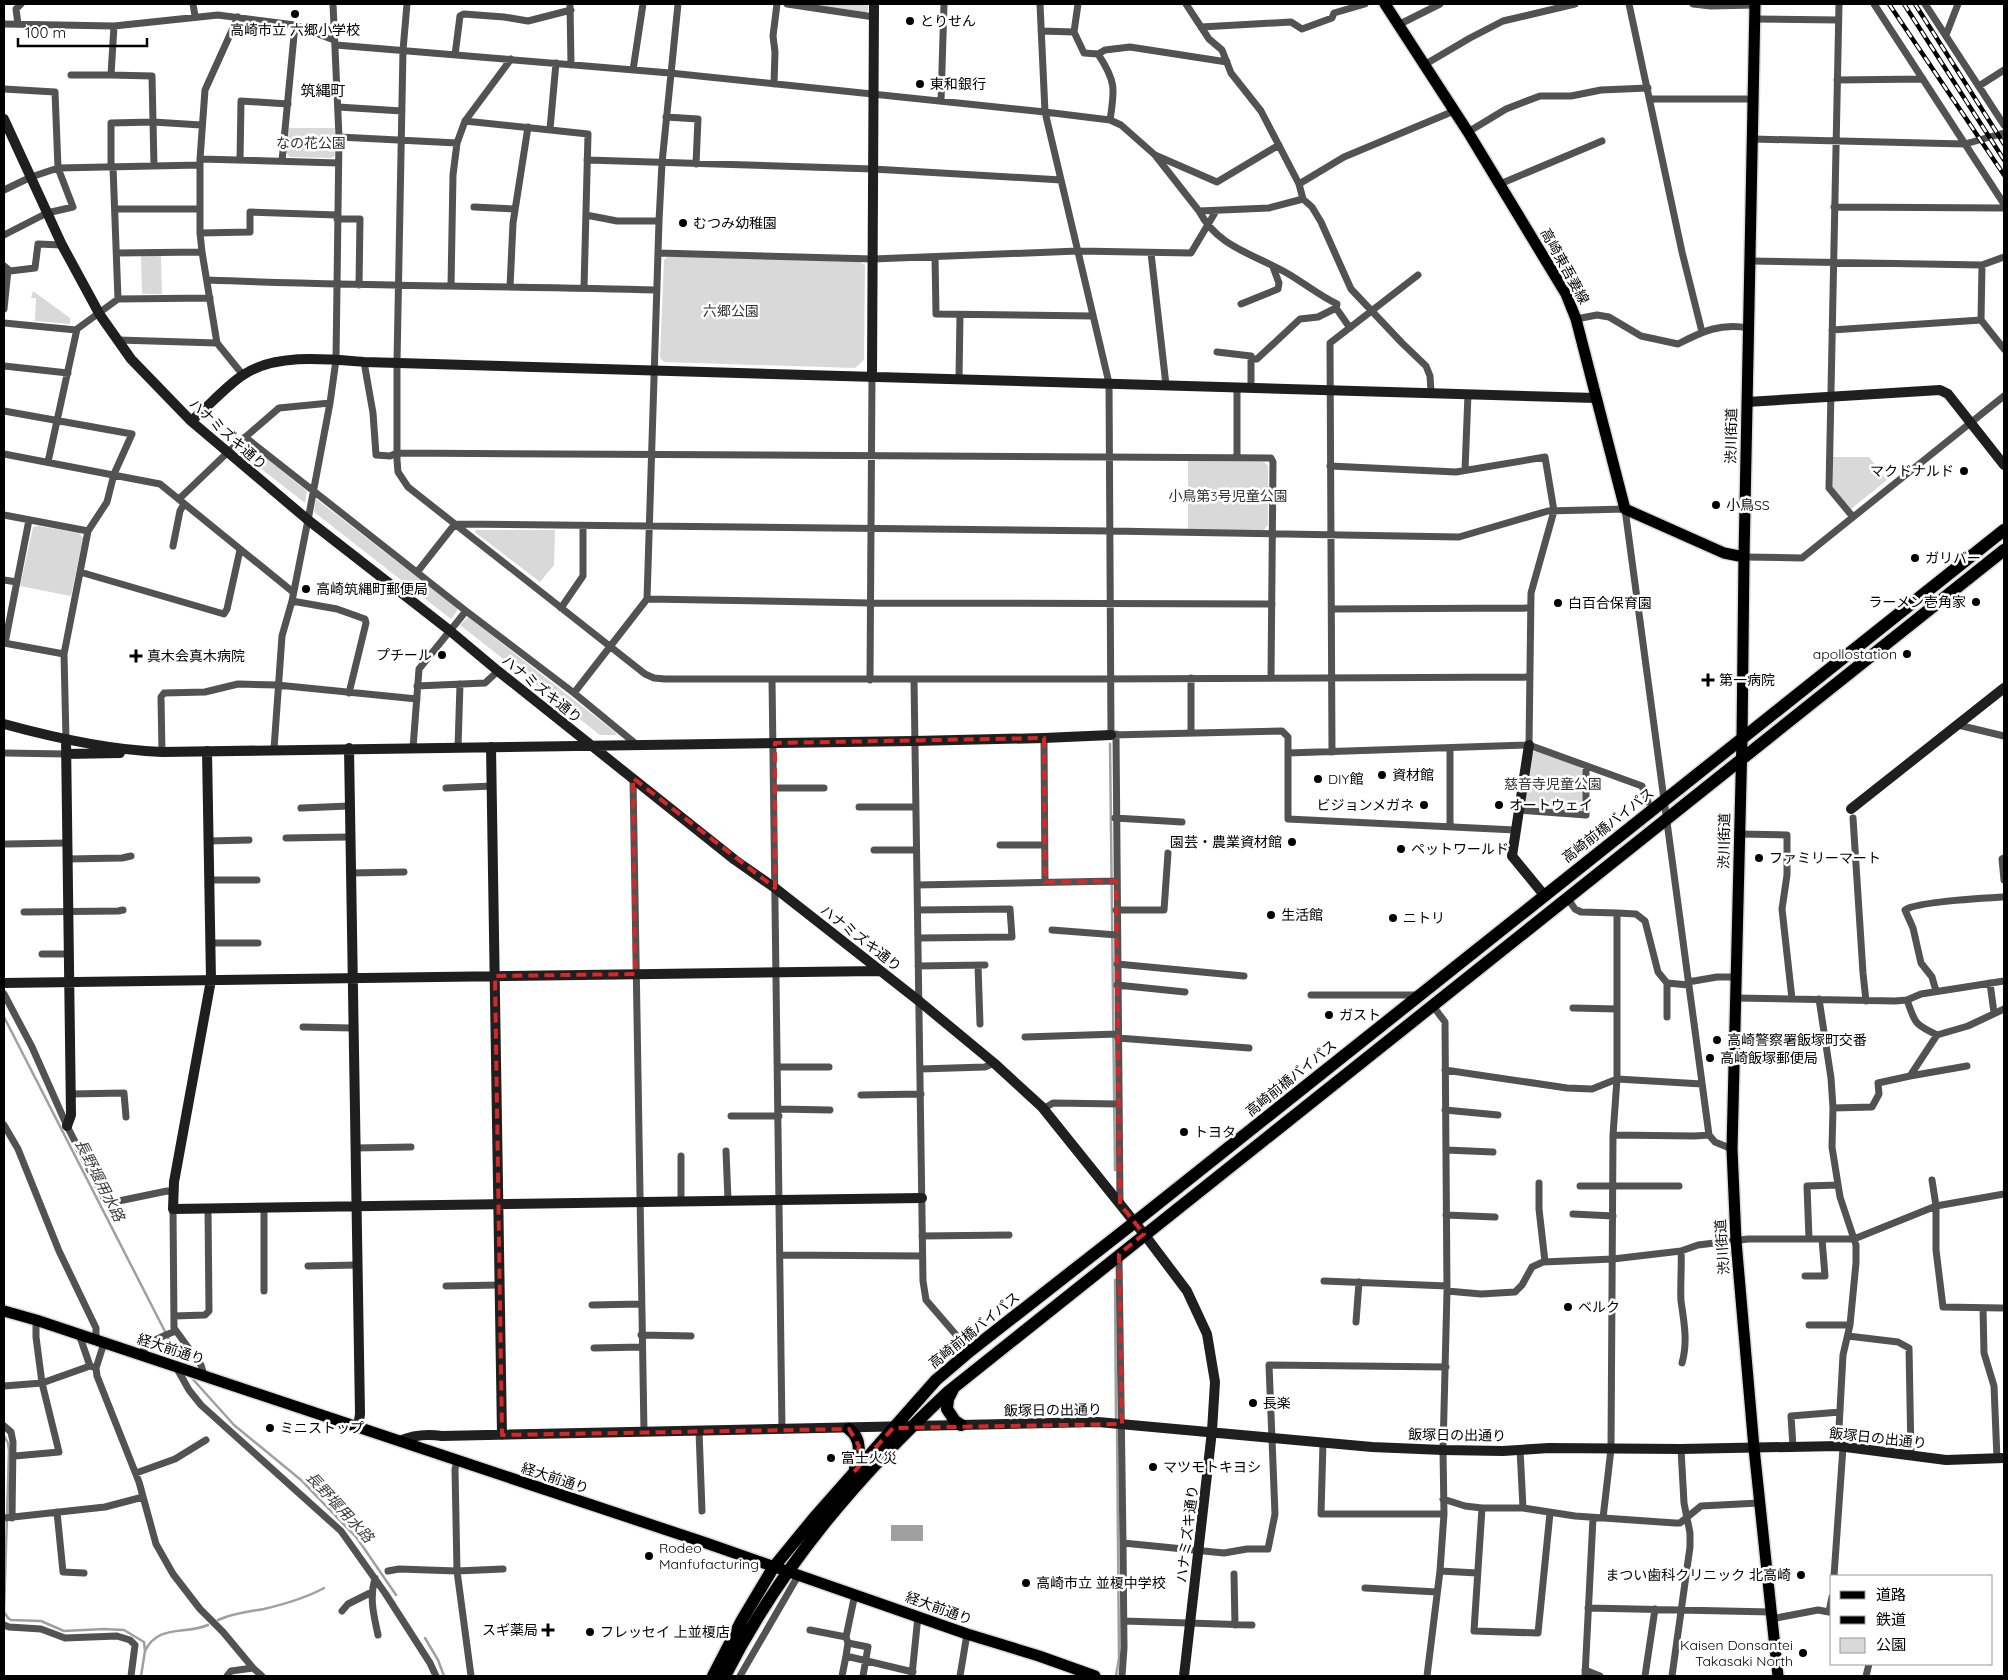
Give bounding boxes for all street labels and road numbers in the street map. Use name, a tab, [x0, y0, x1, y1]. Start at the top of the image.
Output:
street label: 高崎東吾妻線	[1537, 225, 1593, 307]
street label: ハナミズキ通り	[186, 395, 270, 473]
street label: 渋川街道	[1722, 408, 1740, 464]
street label: ハナミズキ通り	[498, 651, 586, 727]
street label: 高崎前橋バイパス	[1558, 784, 1658, 866]
street label: 渋川街道	[1715, 813, 1733, 869]
street label: ハナミズキ通り	[817, 901, 905, 975]
street label: 高崎前橋バイパス	[1242, 1036, 1340, 1120]
street label: 渋川街道	[1711, 1218, 1733, 1276]
street label: 高崎前橋バイパス	[925, 1288, 1023, 1372]
street label: 経大前通り	[135, 1330, 207, 1368]
street label: 飯塚日の出通り	[1004, 1400, 1102, 1420]
street label: 飯塚日の出通り	[1828, 1424, 1928, 1452]
street label: 飯塚日の出通り	[1408, 1425, 1506, 1445]
street label: 経大前通り	[519, 1459, 591, 1497]
street label: ハナミズキ通り	[1172, 1484, 1202, 1584]
street label: 経大前通り	[903, 1588, 975, 1628]

